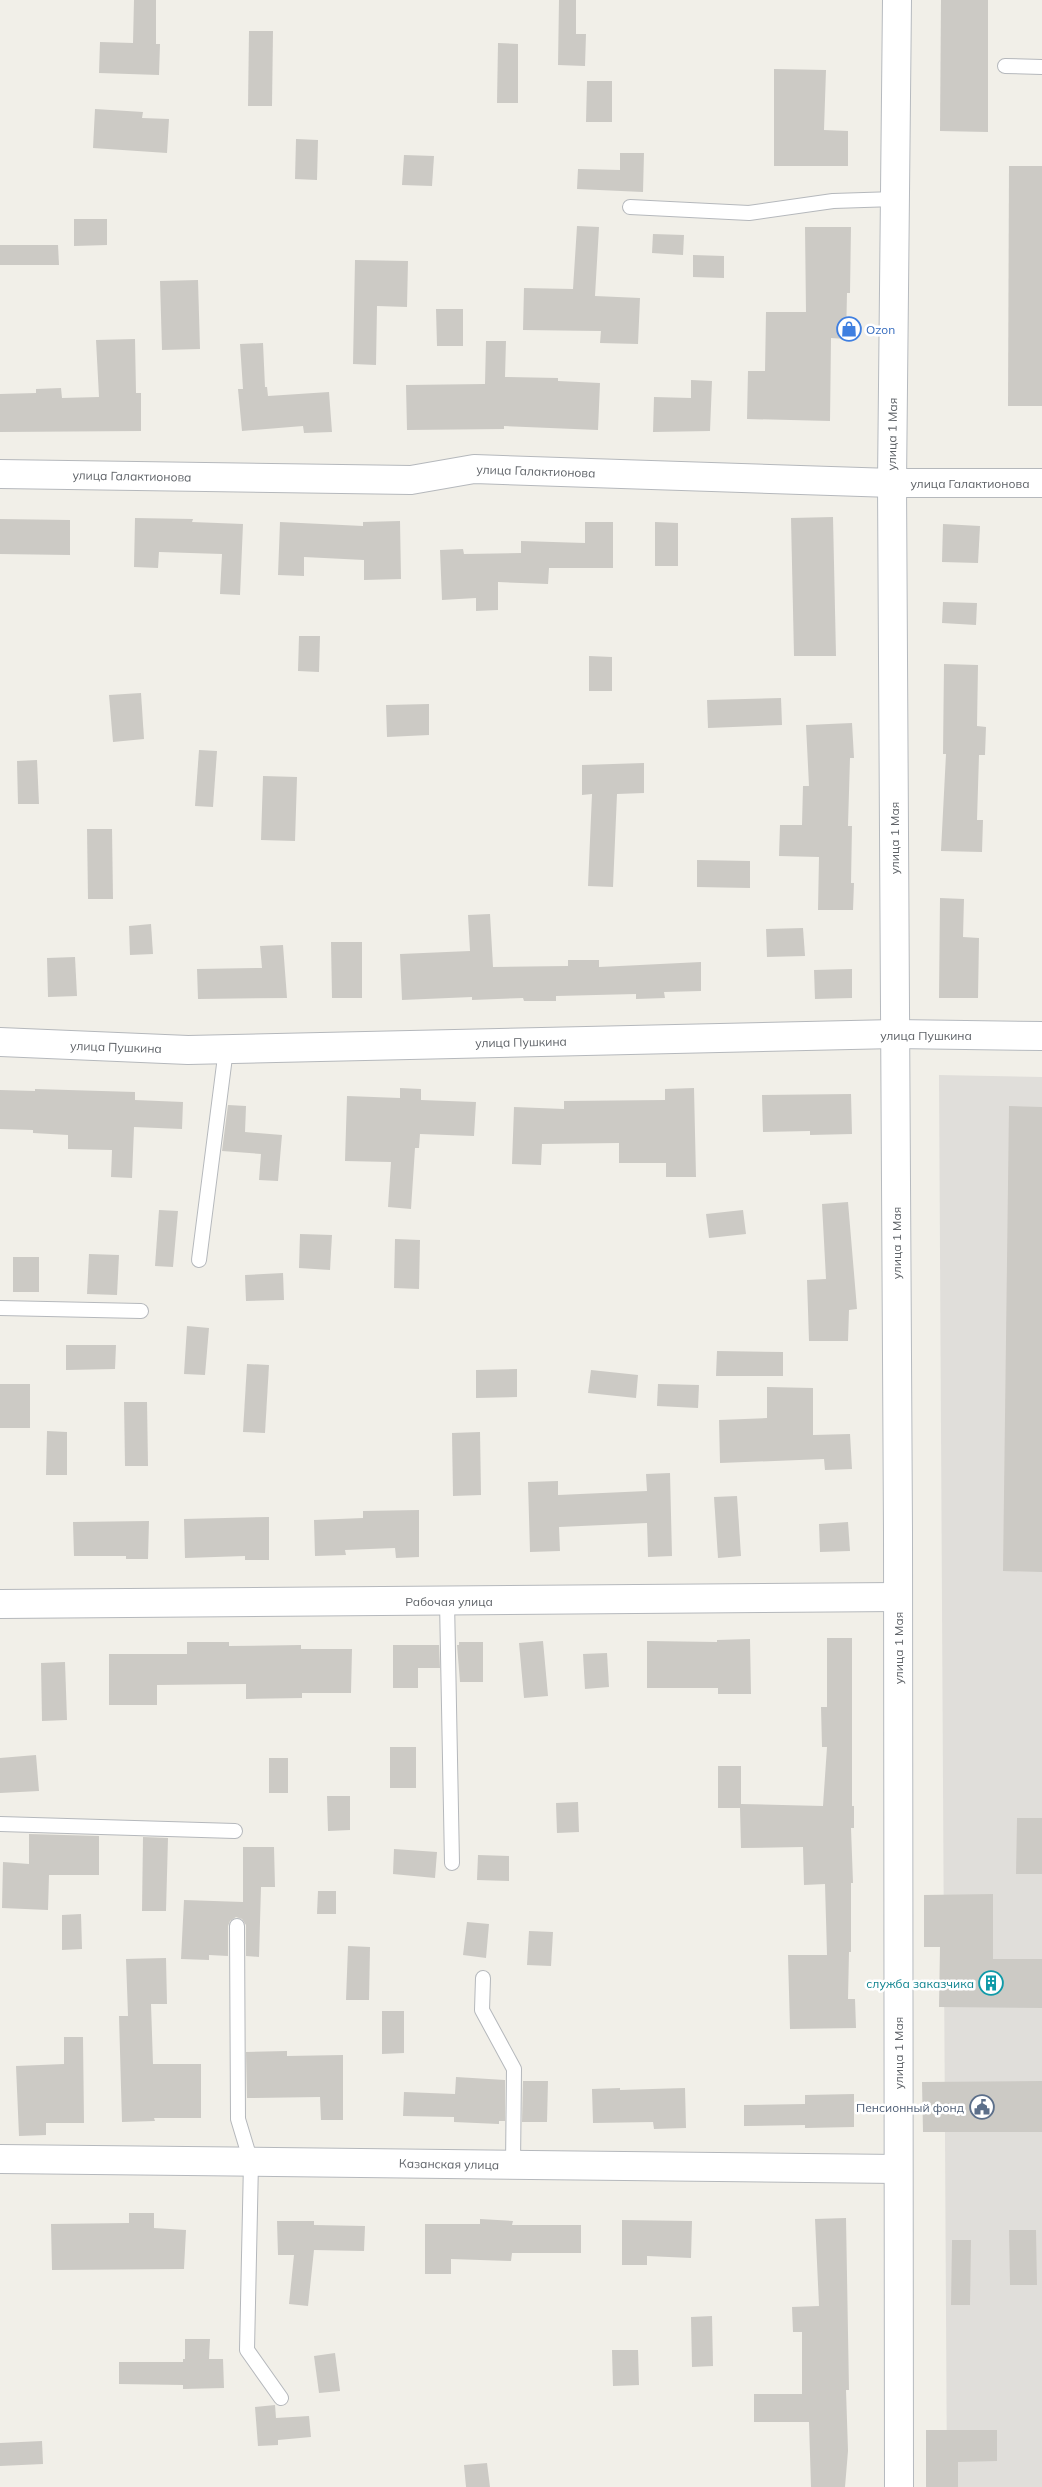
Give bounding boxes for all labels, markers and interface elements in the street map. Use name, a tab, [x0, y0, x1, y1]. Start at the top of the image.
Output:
shop icon: Ozon	[836, 316, 862, 342]
place label: Ozon	[866, 322, 895, 337]
street label: улица 1 Мая	[884, 398, 900, 470]
street label: улица Галактионова	[476, 461, 596, 481]
street label: улица Галактионова	[72, 467, 192, 485]
street label: улица Галактионова	[910, 476, 1030, 491]
street label: улица 1 Мая	[887, 802, 902, 874]
street label: улица Пушкина	[880, 1028, 972, 1043]
street label: улица Пушкина	[475, 1034, 567, 1050]
street label: улица Пушкина	[70, 1038, 162, 1056]
street label: улица 1 Мая	[889, 1207, 904, 1279]
street label: Рабочая улица	[405, 1594, 493, 1609]
street label: улица 1 Мая	[891, 1612, 906, 1684]
building icon: служба заказчика	[978, 1970, 1004, 1996]
place label: служба заказчика	[866, 1976, 974, 1991]
street label: улица 1 Мая	[891, 2017, 906, 2089]
public building icon: Пенсионный фонд	[969, 2094, 995, 2120]
place label: Пенсионный фонд	[856, 2100, 964, 2115]
street label: Казанская улица	[399, 2156, 499, 2172]

